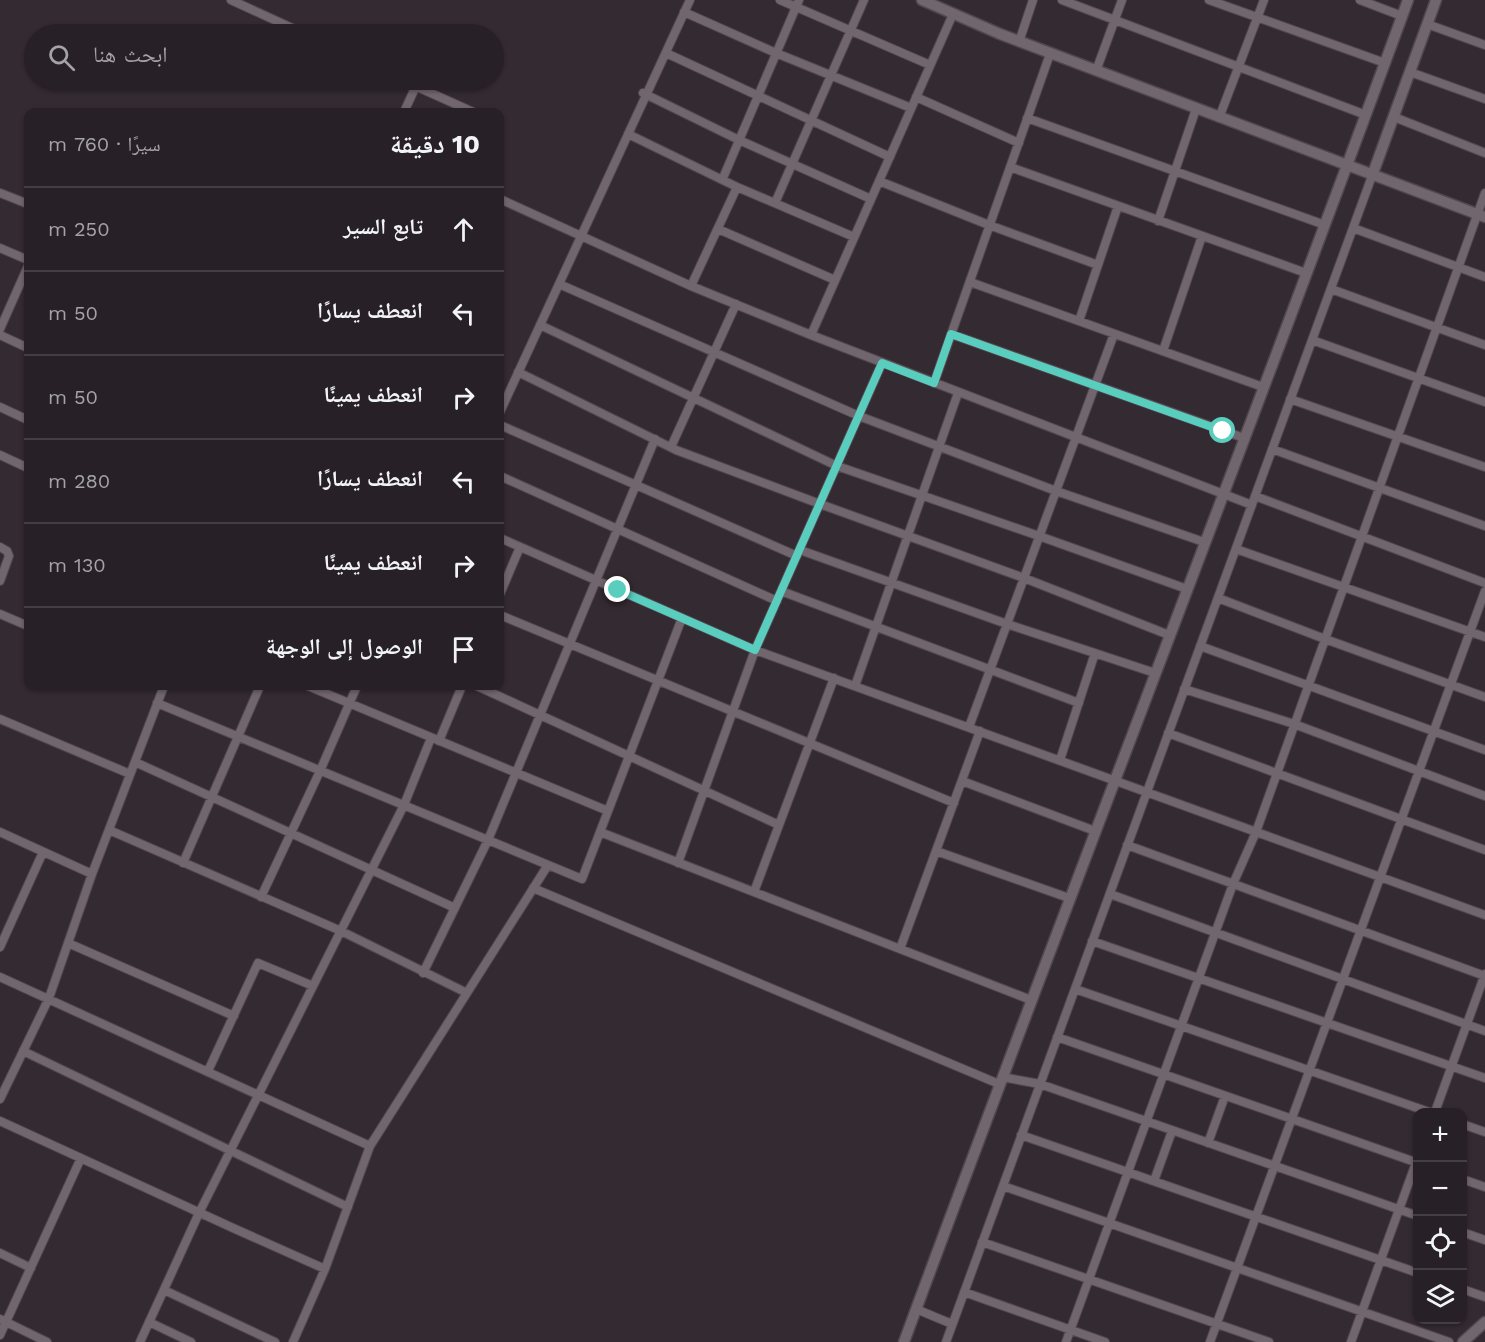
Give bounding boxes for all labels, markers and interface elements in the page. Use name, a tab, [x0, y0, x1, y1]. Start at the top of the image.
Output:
search box	[24, 24, 504, 90]
icon: search	[45, 41, 78, 74]
text: ابحث هنا	[93, 42, 168, 67]
text: 10 دقيقة	[390, 129, 480, 159]
text: سيرًا · 760 m	[48, 132, 161, 156]
icon: ahead	[447, 213, 480, 246]
text: تابع السير	[343, 214, 423, 239]
text: 250 m	[48, 217, 110, 241]
icon: left	[447, 297, 480, 330]
text: انعطف يسارًا	[317, 298, 423, 323]
text: 50 m	[48, 301, 98, 325]
icon: right	[447, 381, 480, 414]
text: انعطف يمينًا	[323, 382, 423, 407]
text: 50 m	[48, 385, 98, 409]
route start	[1209, 417, 1235, 443]
icon: left	[447, 465, 480, 498]
text: انعطف يسارًا	[317, 466, 423, 491]
text: 280 m	[48, 469, 110, 493]
icon: right	[447, 549, 480, 582]
text: انعطف يمينًا	[323, 550, 423, 575]
text: 130 m	[48, 553, 106, 577]
route end	[604, 576, 630, 602]
icon: arrive	[447, 633, 480, 666]
text: الوصول إلى الوجهة	[266, 634, 423, 659]
map controls	[1413, 1108, 1467, 1324]
button: +	[1413, 1108, 1467, 1162]
button: −	[1413, 1162, 1467, 1216]
button: locate	[1413, 1216, 1467, 1270]
button: layers	[1413, 1270, 1467, 1324]

